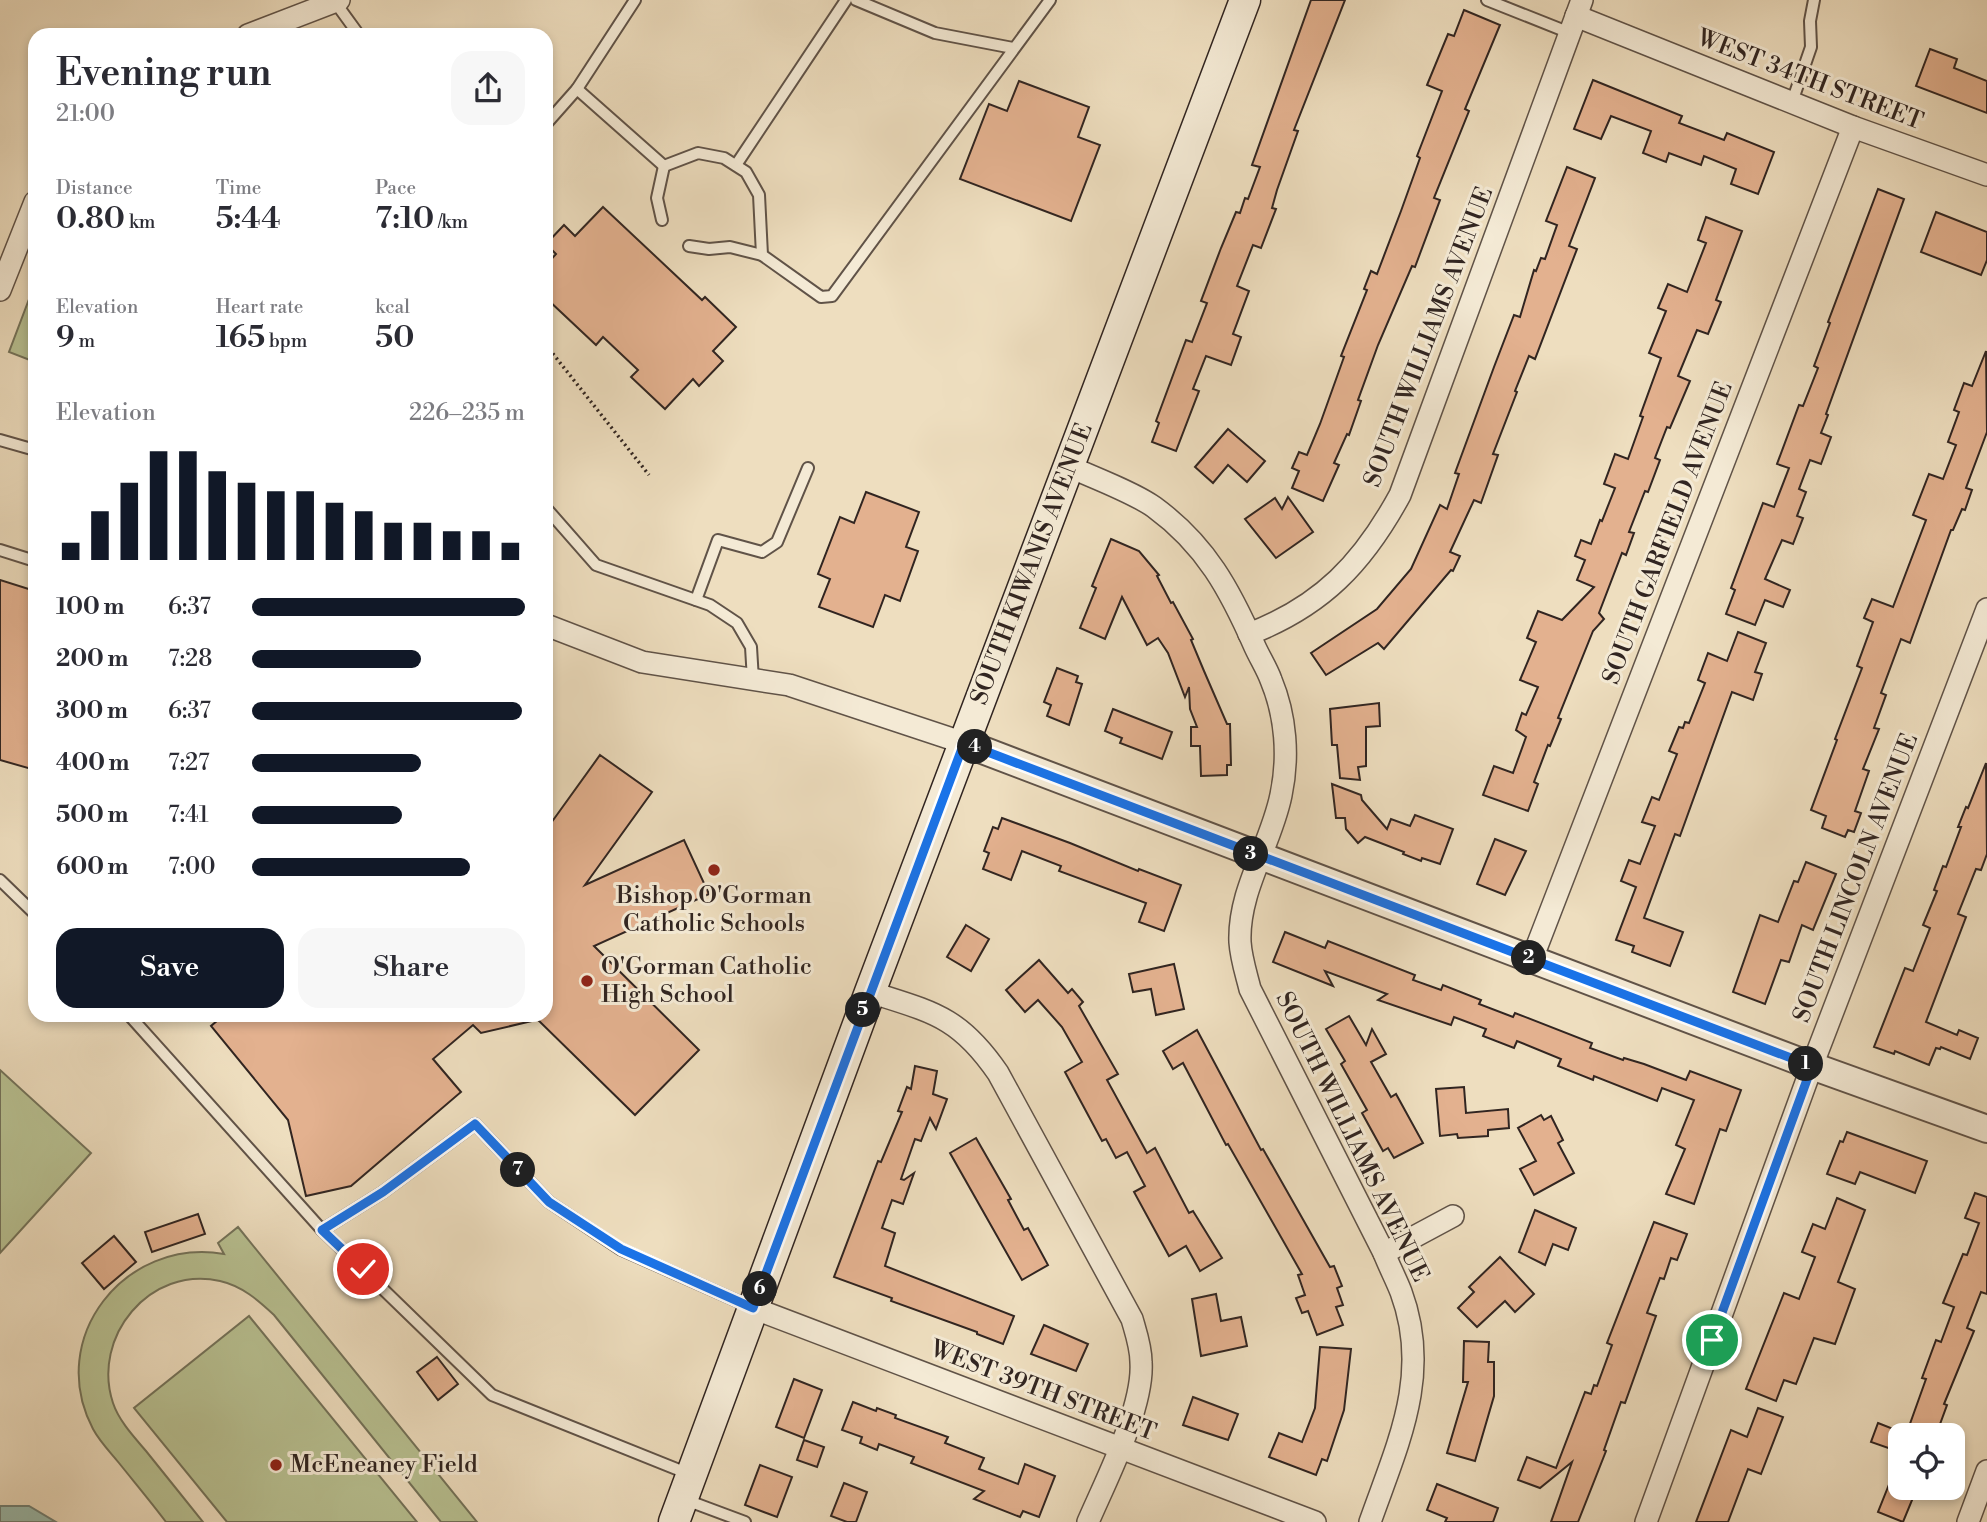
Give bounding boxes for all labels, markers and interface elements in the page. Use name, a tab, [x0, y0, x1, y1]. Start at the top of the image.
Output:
street label: WEST 34TH STREET	[1692, 23, 1927, 137]
text: Evening run	[56, 50, 271, 97]
button: share	[451, 51, 525, 125]
text: 21:00	[56, 100, 115, 128]
text: Distance	[56, 176, 133, 200]
text: Time	[216, 176, 261, 200]
text: Pace	[375, 176, 416, 200]
street label: SOUTH WILLIAMS AVENUE	[1358, 183, 1500, 491]
text: 0.80	[56, 200, 125, 238]
text: 5:44	[216, 200, 281, 238]
text: 7:10	[375, 200, 434, 238]
text: km	[125, 210, 155, 234]
text: /km	[434, 210, 468, 234]
text: Elevation	[56, 295, 138, 319]
text: Heart rate	[216, 295, 303, 319]
text: kcal	[375, 295, 410, 319]
text: 9	[56, 319, 75, 357]
text: 165	[216, 319, 265, 357]
text: 50	[375, 319, 414, 357]
text: m	[75, 329, 95, 353]
text: bpm	[265, 329, 307, 353]
street label: SOUTH GARFIELD AVENUE	[1596, 377, 1740, 689]
text: Elevation	[56, 399, 156, 427]
text: 226–235 m	[409, 399, 525, 427]
street label: SOUTH KIWANIS AVENUE	[964, 419, 1100, 709]
text: 100 m	[56, 593, 124, 621]
text: 6:37	[168, 593, 211, 621]
text: 200 m	[56, 645, 128, 673]
text: 7:28	[168, 645, 212, 673]
text: 300 m	[56, 697, 128, 725]
text: 6:37	[168, 697, 211, 725]
street label: SOUTH LINCOLN AVENUE	[1787, 729, 1925, 1027]
pin: 4	[958, 730, 992, 764]
text: 4	[968, 734, 981, 758]
text: 400 m	[56, 749, 129, 777]
text: 7:27	[168, 749, 210, 777]
text: 500 m	[56, 801, 128, 829]
text: 7:41	[168, 801, 209, 829]
pin: 3	[1234, 836, 1268, 872]
text: 3	[1245, 841, 1256, 865]
text: 600 m	[56, 853, 129, 881]
text: 7:00	[168, 853, 216, 881]
marker: Bishop O'Gorman Catholic Schools	[706, 862, 722, 878]
place label: Bishop O'Gorman Catholic Schools	[615, 881, 812, 939]
button: Save	[56, 928, 284, 1008]
button: Share	[298, 928, 525, 1008]
pin: 2	[1512, 940, 1546, 976]
text: 2	[1523, 945, 1534, 969]
place label: O'Gorman Catholic High School	[601, 952, 812, 1010]
marker: O'Gorman Catholic High School	[579, 973, 595, 989]
street label: SOUTH WILLIAMS AVENUE	[1269, 987, 1435, 1287]
pin: 5	[846, 992, 880, 1028]
text: 5	[857, 997, 868, 1021]
pin: 1	[1788, 1046, 1824, 1082]
text: 1	[1801, 1051, 1810, 1075]
pin: 7	[500, 1152, 536, 1188]
text: 7	[512, 1157, 523, 1181]
pin	[333, 1239, 393, 1299]
icon: check	[344, 1250, 382, 1288]
pin: 6	[742, 1272, 778, 1306]
text: 6	[754, 1276, 765, 1300]
pin	[1682, 1310, 1742, 1370]
icon: arrive	[1693, 1321, 1731, 1359]
street label: WEST 39TH STREET	[925, 1334, 1160, 1448]
map controls	[1888, 1423, 1965, 1500]
button: locate	[1888, 1423, 1965, 1500]
place label: McEneaney Field	[290, 1450, 478, 1480]
marker: McEneaney Field	[268, 1457, 284, 1473]

